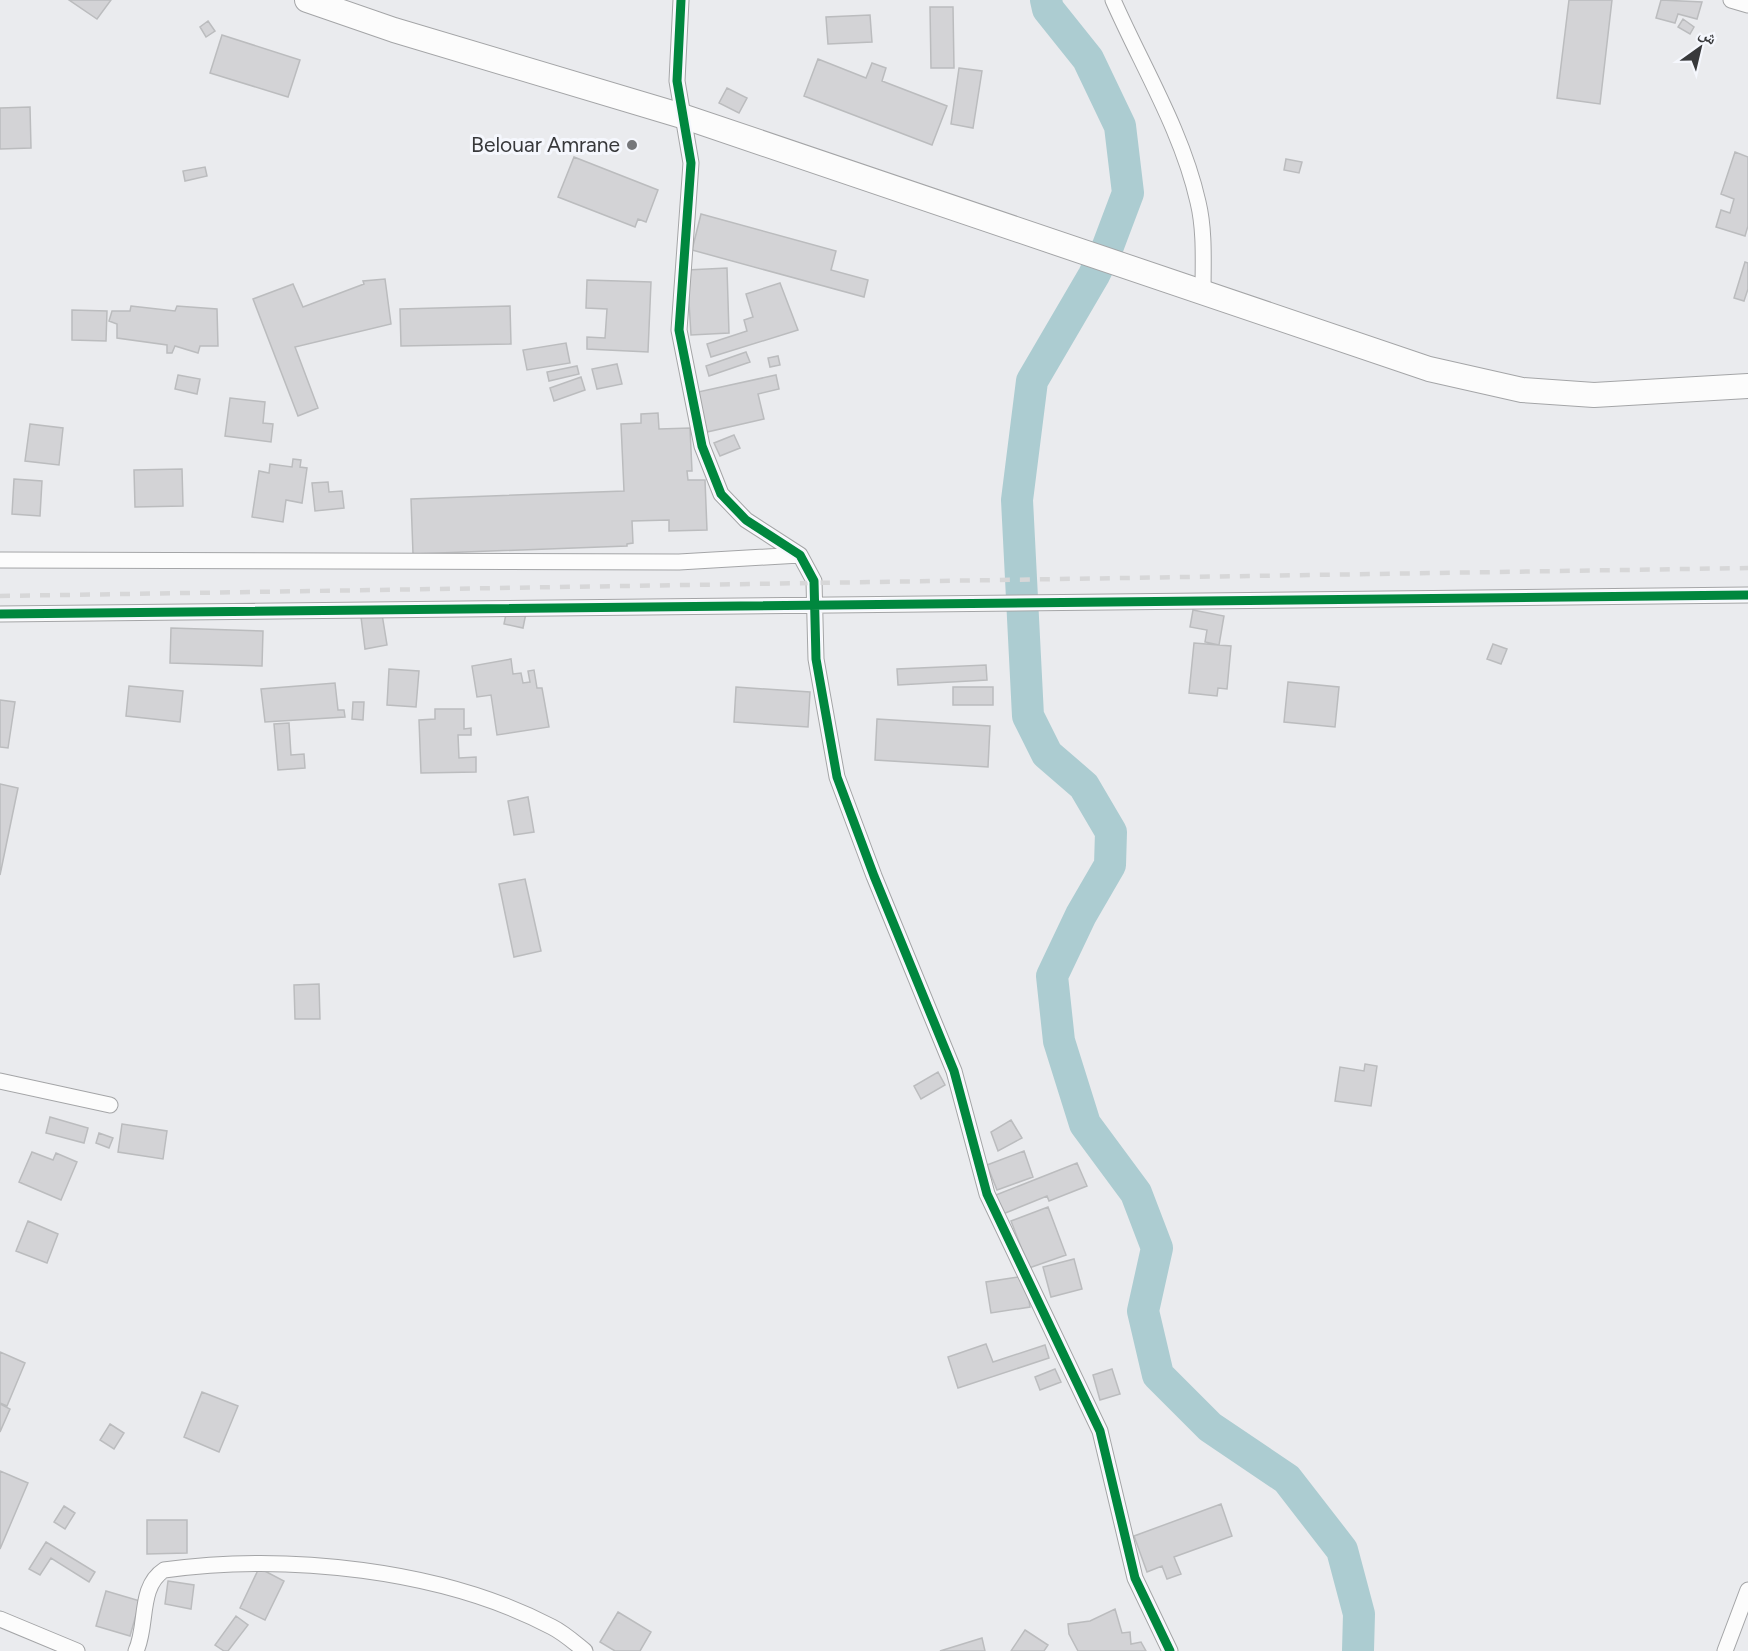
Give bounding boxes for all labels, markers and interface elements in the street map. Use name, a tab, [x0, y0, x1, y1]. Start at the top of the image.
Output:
north arrow	[1670, 18, 1730, 78]
text: ش	[1696, 23, 1720, 49]
place label: Belouar Amrane	[471, 132, 620, 157]
marker: Belouar Amrane	[625, 138, 639, 152]

